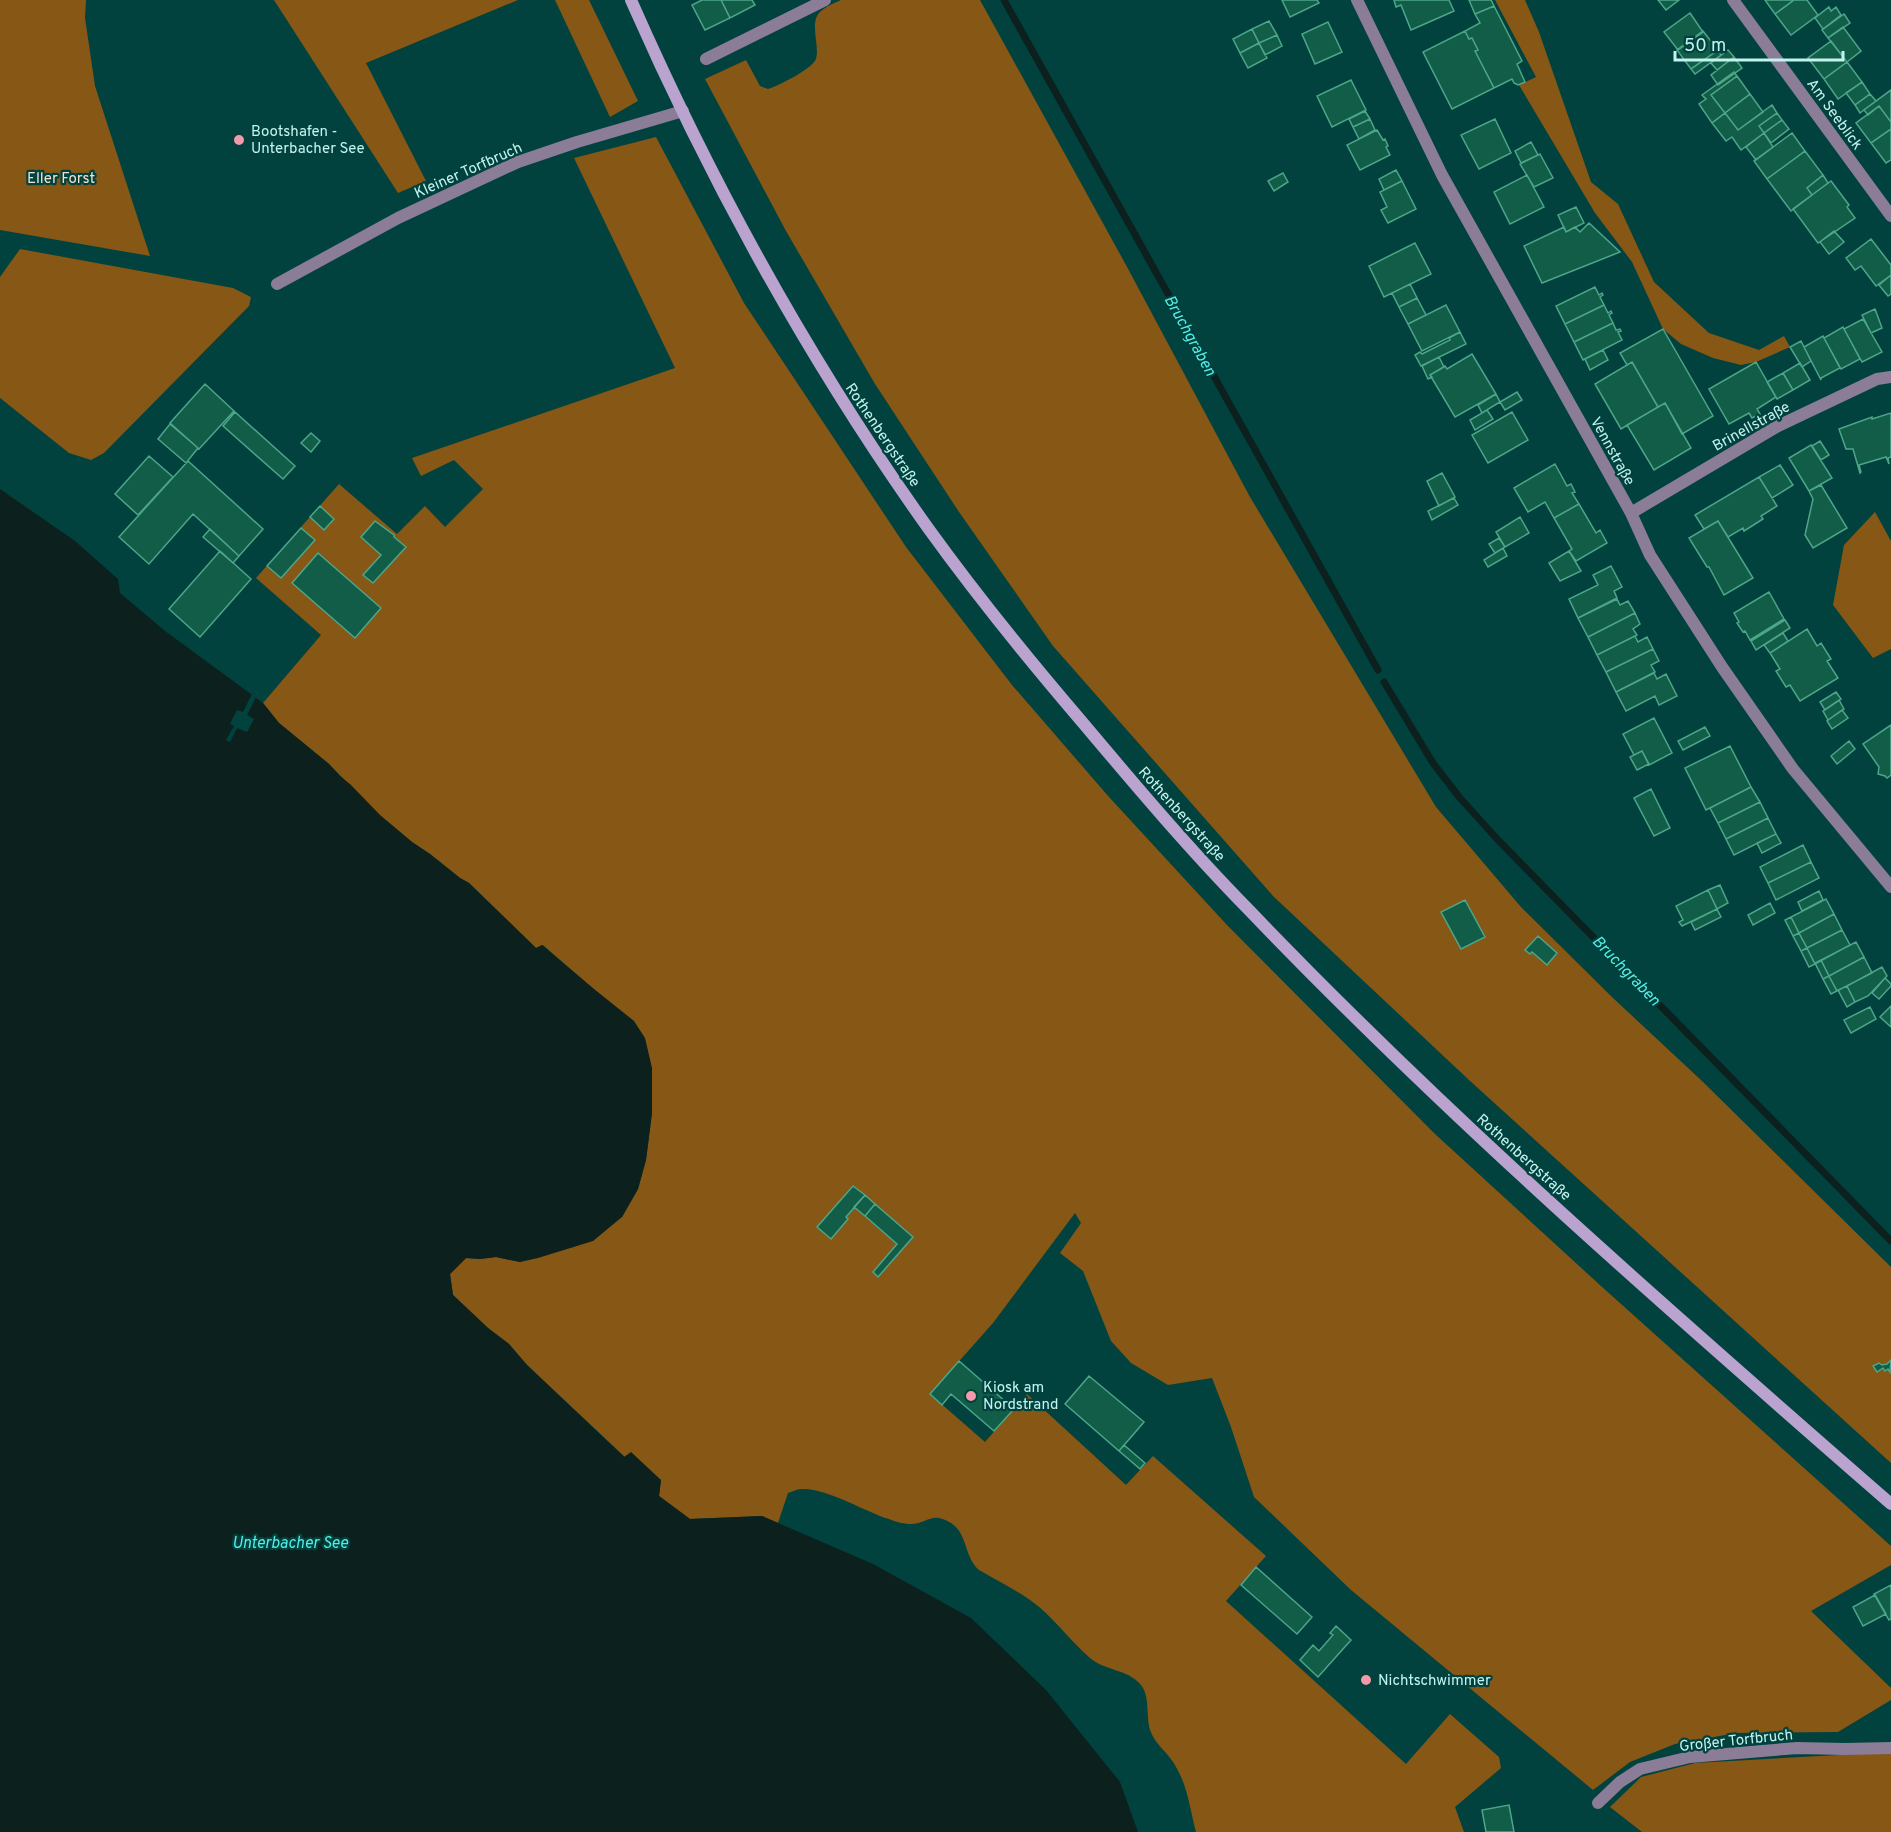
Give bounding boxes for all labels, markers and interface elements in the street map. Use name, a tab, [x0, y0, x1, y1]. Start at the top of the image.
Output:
scale bar	[1675, 24, 1843, 62]
text: 50 m	[1684, 35, 1726, 58]
street label: Am Seeblick	[1802, 76, 1866, 154]
place label: Bootshafen - Unterbacher See	[251, 123, 365, 159]
marker: Bootshafen - Unterbacher See	[232, 133, 246, 147]
street label: Kleiner Torfbruch	[412, 139, 526, 204]
park label: Eller Forst	[27, 170, 95, 189]
water label: Bruchgraben	[1159, 292, 1220, 380]
street label: Rothenbergstraße	[840, 380, 923, 491]
street label: Brinellstraße	[1710, 398, 1794, 456]
street label: Vennstraße	[1585, 414, 1638, 489]
street label: Rothenbergstraße	[1133, 764, 1228, 866]
water label: Bruchgraben	[1587, 932, 1664, 1011]
street label: Rothenbergstraße	[1472, 1111, 1574, 1206]
place label: Kiosk am Nordstrand	[983, 1379, 1059, 1415]
marker: Kiosk am Nordstrand	[964, 1389, 978, 1403]
water label: Unterbacher See	[232, 1534, 349, 1554]
place label: Nichtschwimmer	[1378, 1672, 1491, 1691]
marker: Nichtschwimmer	[1359, 1673, 1373, 1687]
street label: Großer Torfbruch	[1678, 1726, 1794, 1757]

